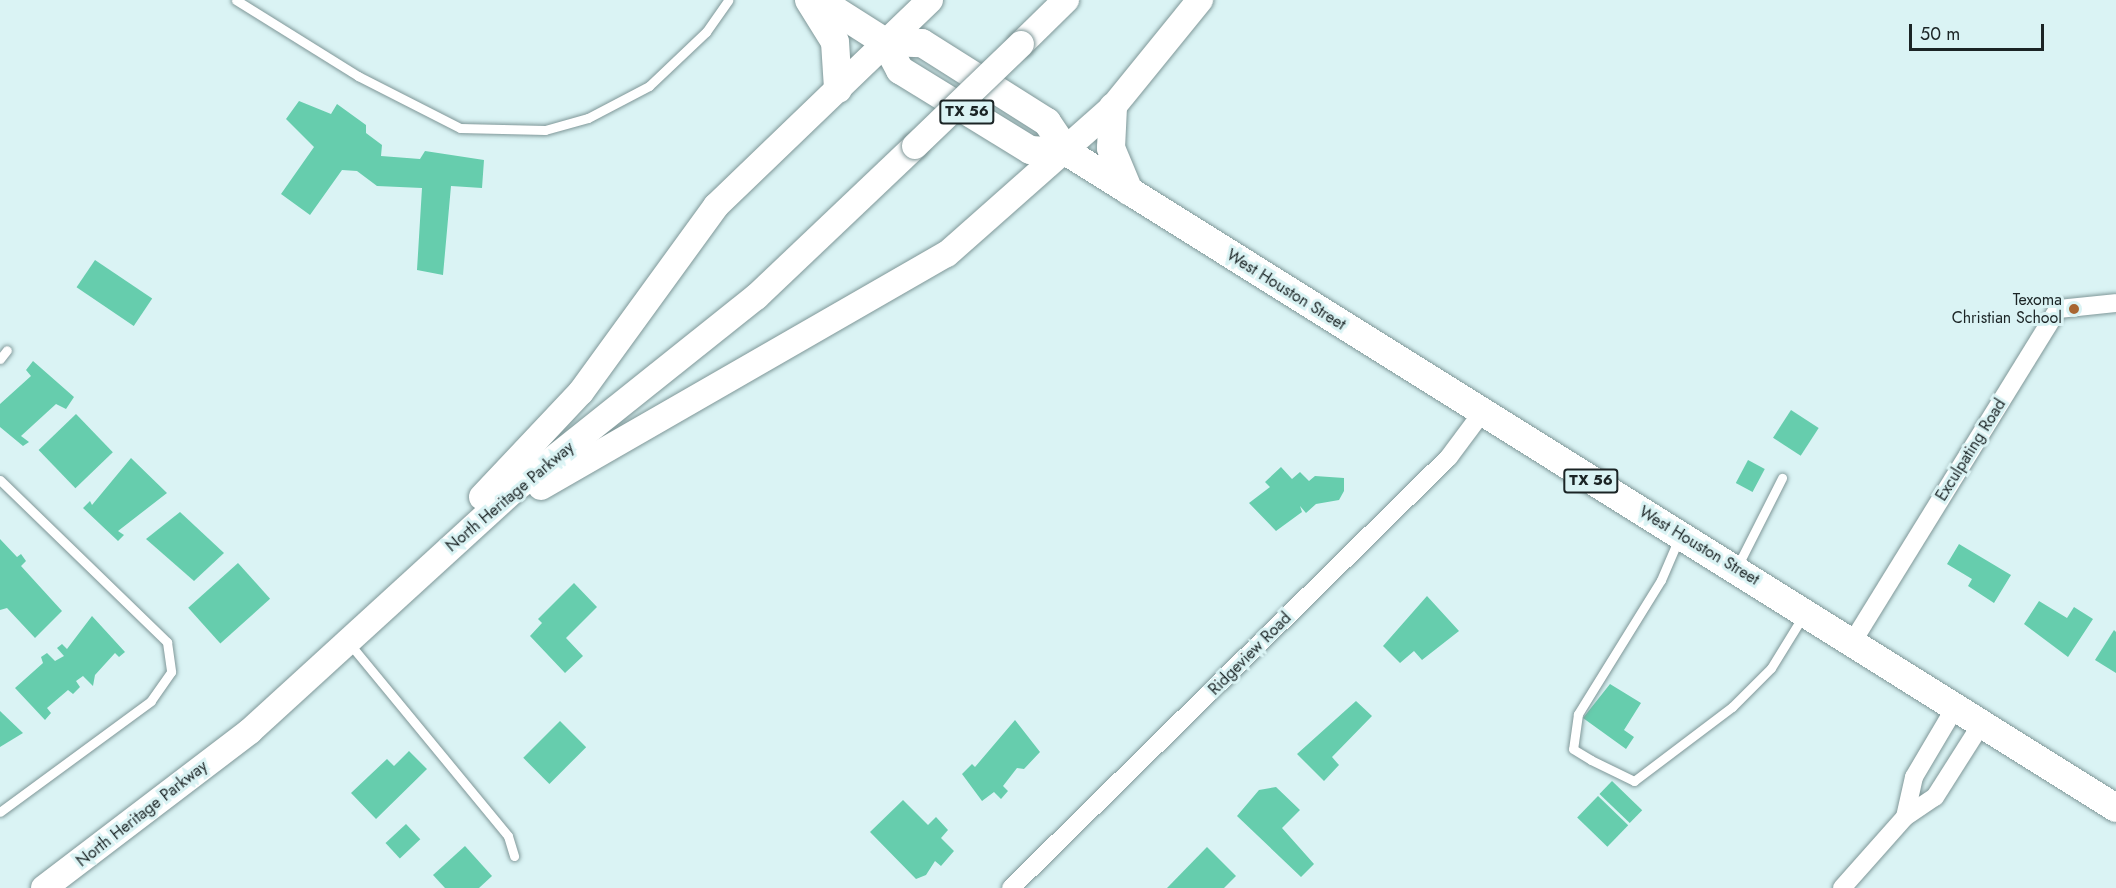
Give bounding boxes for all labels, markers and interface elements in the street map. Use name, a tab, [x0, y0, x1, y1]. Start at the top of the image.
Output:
scale bar	[1912, 12, 2047, 50]
text: 50 m	[1920, 21, 1960, 47]
road number: TX 56	[938, 100, 996, 124]
street label: West Houston Street	[1223, 246, 1349, 334]
place label: Texoma Christian School	[1952, 290, 2062, 328]
marker: Texoma Christian School	[2067, 302, 2081, 316]
street label: Exculpating Road	[1932, 395, 2010, 505]
street label: North Heritage Parkway	[442, 438, 578, 556]
road number: TX 56	[1562, 469, 1620, 493]
street label: West Houston Street	[1635, 503, 1763, 589]
street label: Ridgeview Road	[1205, 609, 1295, 699]
street label: North Heritage Parkway	[73, 757, 211, 871]

